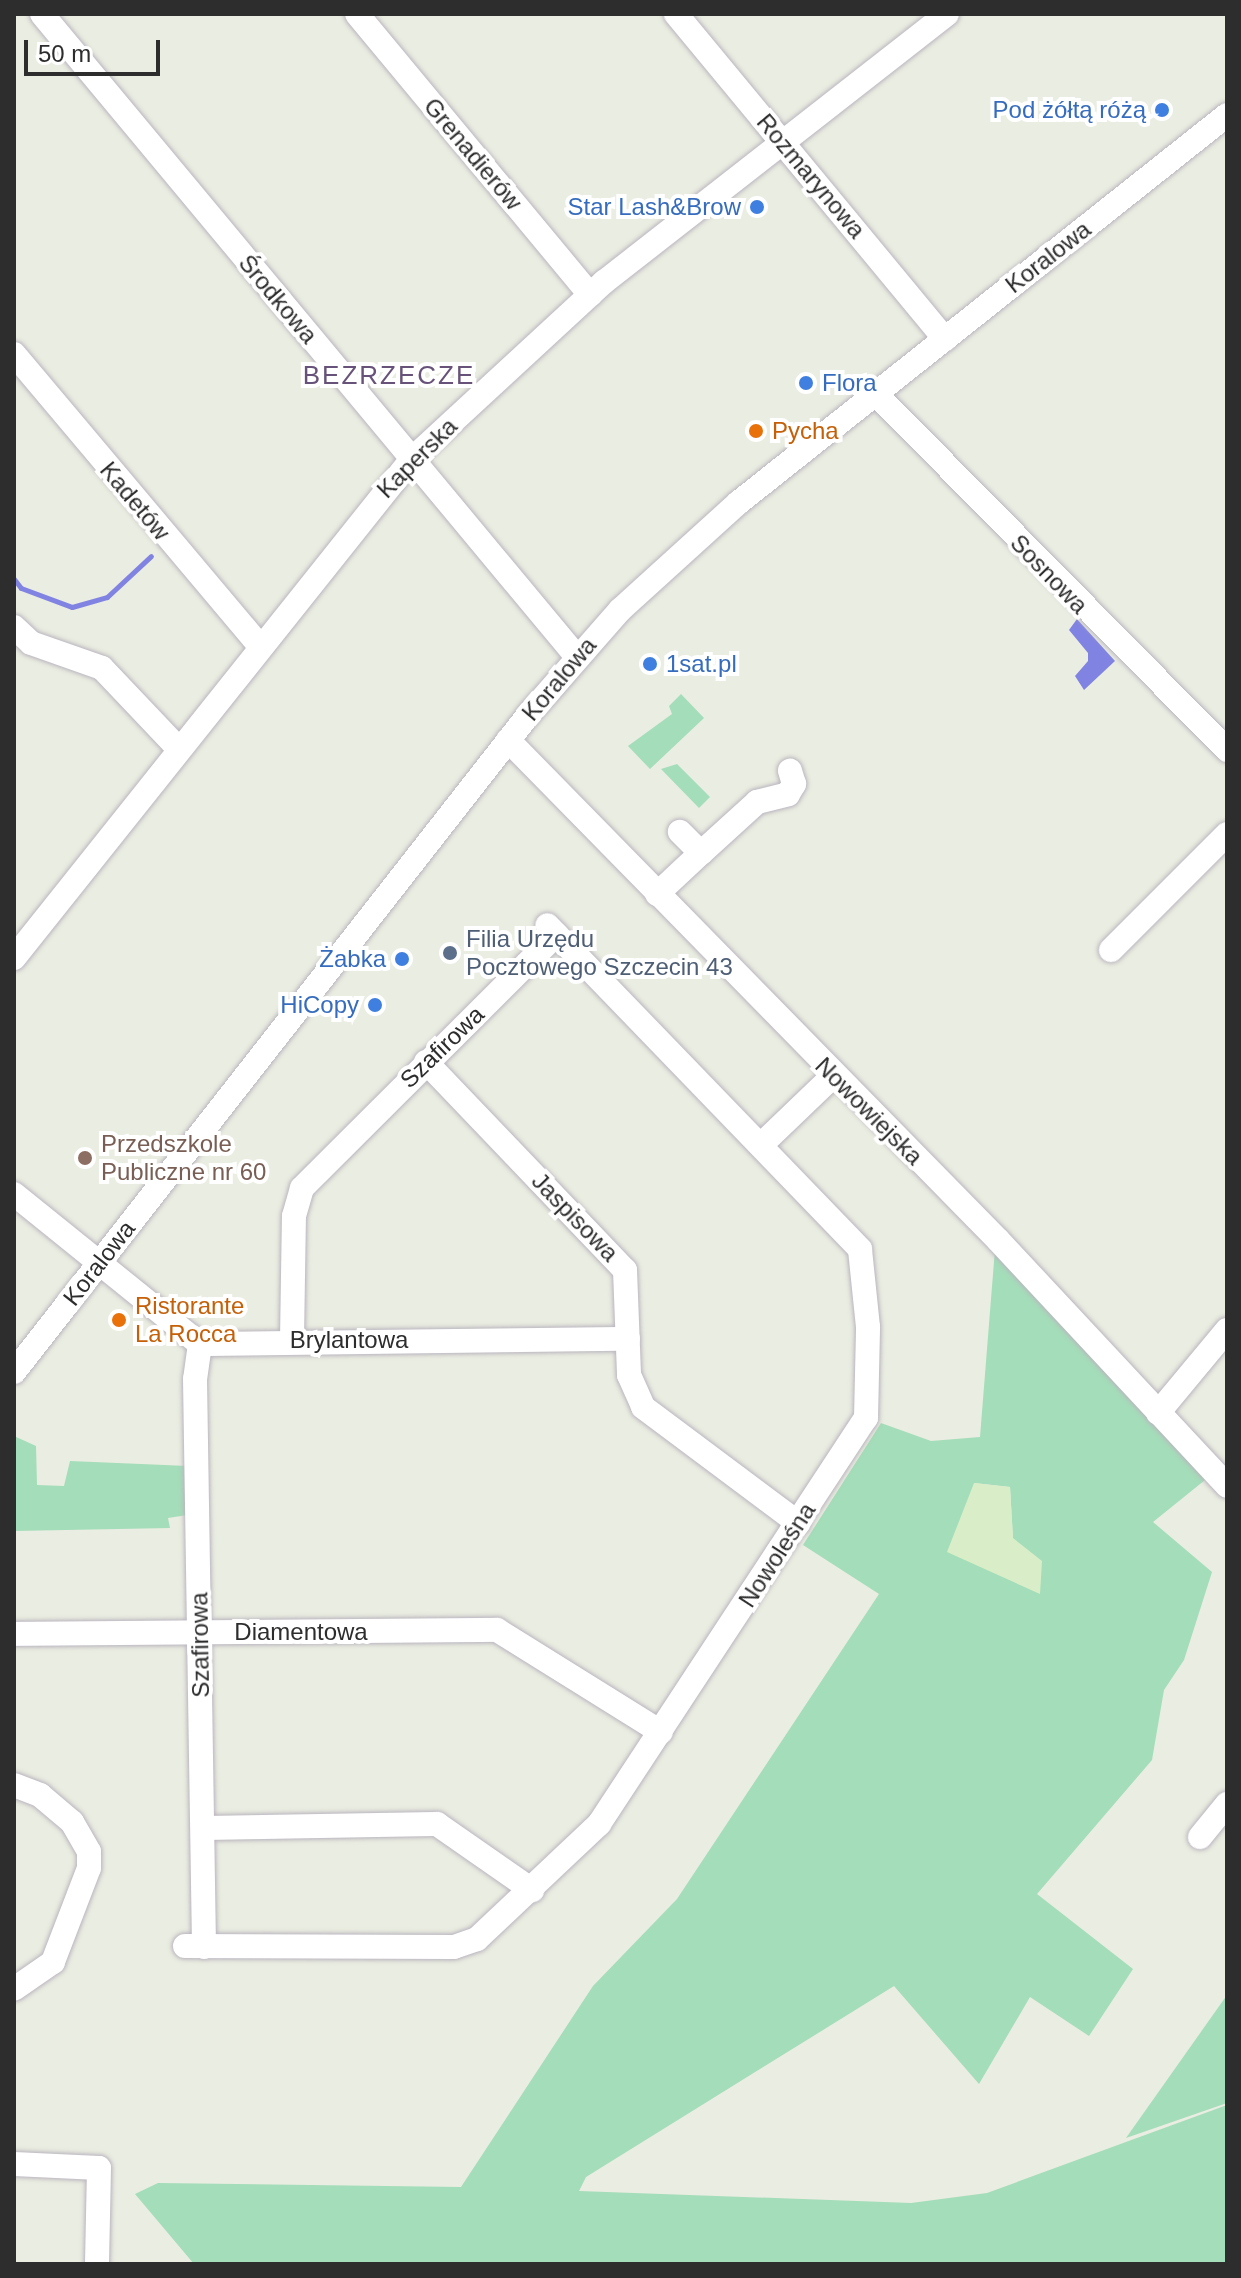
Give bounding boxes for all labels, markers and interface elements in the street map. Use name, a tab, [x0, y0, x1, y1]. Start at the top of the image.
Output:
scale bar	[28, 24, 164, 74]
text: 50 m	[38, 40, 91, 67]
street label: Grenadierów	[418, 92, 528, 216]
place label: Pod żółtą różą	[993, 96, 1146, 124]
marker: Pod żółtą różą	[1153, 101, 1171, 119]
street label: Rozmarynowa	[751, 108, 871, 244]
place label: Star Lash&Brow	[568, 193, 741, 221]
marker: Star Lash&Brow	[748, 198, 766, 216]
street label: Koralowa	[1000, 215, 1096, 299]
street label: Środkowa	[233, 249, 323, 349]
district label: BEZRZECZE	[303, 360, 475, 392]
place label: Flora	[822, 369, 877, 397]
marker: Flora	[797, 374, 815, 392]
street label: Kaperska	[371, 412, 463, 504]
place label: Pycha	[772, 417, 839, 445]
marker: Pycha	[747, 422, 765, 440]
street label: Kadetów	[94, 456, 176, 546]
street label: Sosnowa	[1004, 528, 1094, 620]
street label: Koralowa	[516, 631, 602, 727]
place label: 1sat.pl	[666, 650, 737, 678]
marker: 1sat.pl	[641, 655, 659, 673]
place label: Filia Urzędu Pocztowego Szczecin 43	[466, 925, 733, 981]
marker: Filia Urzędu Pocztowego Szczecin 43	[441, 944, 459, 962]
place label: Żabka	[319, 945, 386, 973]
marker: Żabka	[393, 950, 411, 968]
place label: HiCopy	[280, 991, 359, 1019]
marker: HiCopy	[366, 996, 384, 1014]
street label: Szafirowa	[394, 1000, 490, 1094]
street label: Nowowiejska	[809, 1051, 929, 1171]
place label: Przedszkole Publiczne nr 60	[101, 1130, 266, 1186]
marker: Przedszkole Publiczne nr 60	[76, 1149, 94, 1167]
street label: Jaspisowa	[526, 1167, 624, 1267]
street label: Koralowa	[57, 1215, 141, 1311]
place label: Ristorante La Rocca	[135, 1292, 244, 1348]
marker: Ristorante La Rocca	[110, 1311, 128, 1329]
street label: Brylantowa	[290, 1326, 408, 1354]
street label: Nowoleśna	[733, 1497, 821, 1613]
street label: Szafirowa	[185, 1592, 215, 1698]
street label: Diamentowa	[234, 1618, 368, 1646]

